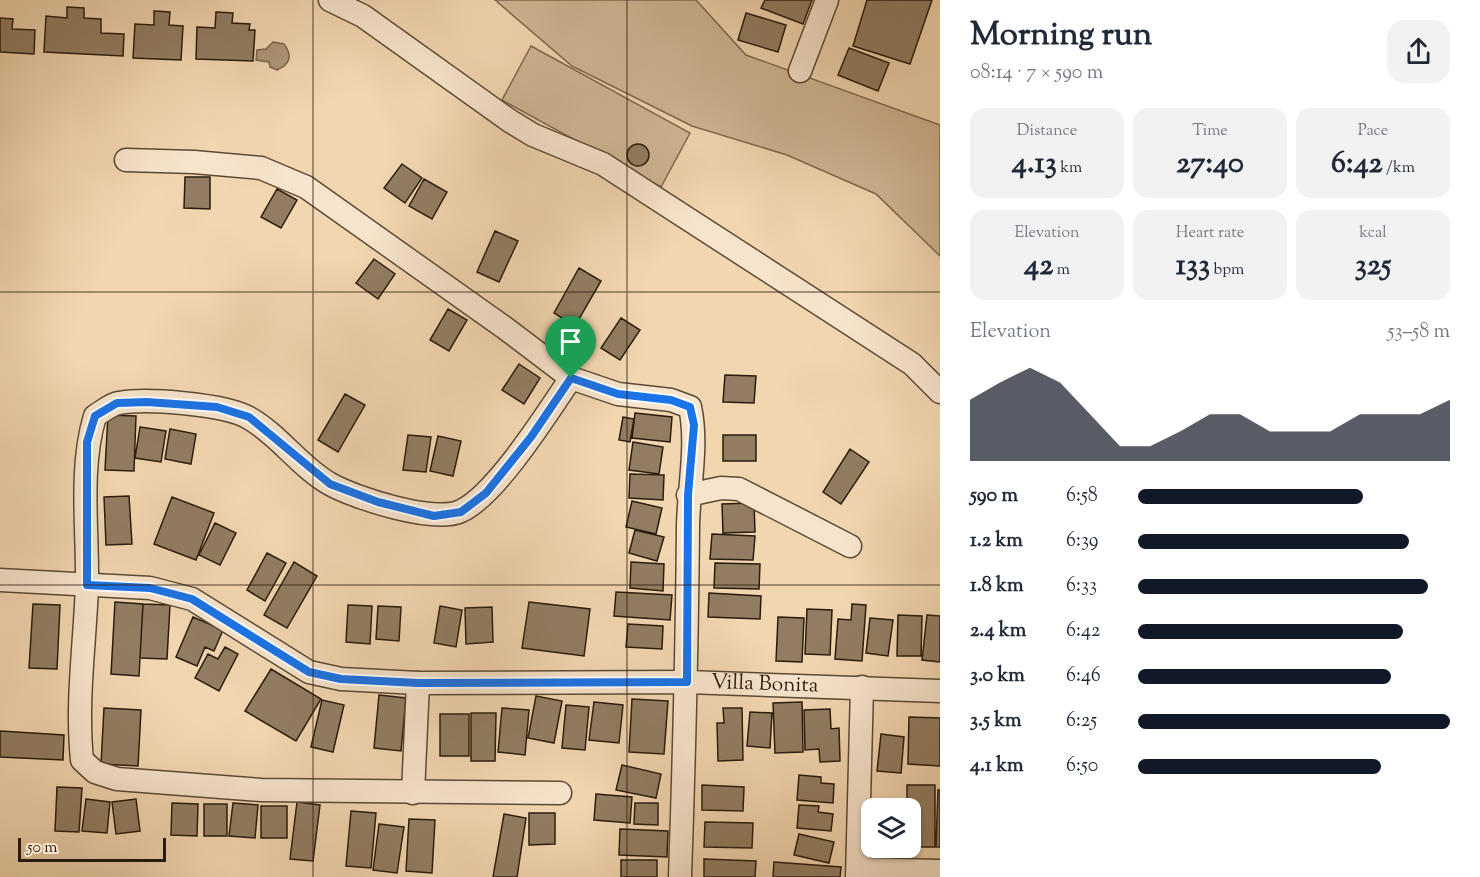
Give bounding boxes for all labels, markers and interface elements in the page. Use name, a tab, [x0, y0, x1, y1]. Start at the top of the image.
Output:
text: Morning run	[970, 12, 1152, 60]
button: share	[1387, 20, 1450, 83]
text: 08:14 · 7 × 590 m	[970, 59, 1103, 88]
text: Distance	[1017, 120, 1077, 143]
text: Time	[1192, 120, 1228, 143]
text: Pace	[1358, 120, 1388, 143]
text: 4.13	[1012, 143, 1057, 186]
text: 27:40	[1176, 143, 1244, 186]
text: 6:42	[1331, 143, 1383, 186]
text: km	[1057, 157, 1082, 180]
text: /km	[1383, 157, 1415, 180]
text: Elevation	[1015, 222, 1079, 245]
text: Heart rate	[1176, 222, 1244, 245]
text: kcal	[1359, 222, 1387, 245]
text: 42	[1024, 245, 1053, 288]
text: 133	[1176, 245, 1210, 288]
text: 325	[1355, 245, 1391, 288]
text: m	[1053, 259, 1070, 282]
text: bpm	[1210, 259, 1244, 282]
pin	[545, 316, 596, 378]
text: Elevation	[970, 318, 1051, 347]
text: 53–58 m	[1388, 318, 1450, 347]
icon: arrive	[554, 325, 587, 358]
text: 590 m	[970, 482, 1018, 511]
text: 6:58	[1066, 482, 1098, 511]
text: 1.2 km	[970, 527, 1023, 556]
text: 6:39	[1066, 527, 1099, 556]
text: 1.8 km	[970, 572, 1024, 601]
text: 6:33	[1066, 572, 1097, 601]
text: 2.4 km	[970, 617, 1026, 646]
text: 6:42	[1066, 617, 1100, 646]
text: 3.0 km	[970, 662, 1025, 691]
text: 6:46	[1066, 662, 1101, 691]
street label: Villa Bonita	[710, 668, 819, 702]
text: 3.5 km	[970, 707, 1022, 736]
text: 6:25	[1066, 707, 1097, 736]
text: 4.1 km	[970, 752, 1024, 781]
text: 6:50	[1066, 752, 1098, 781]
map controls	[861, 798, 921, 858]
button: layers	[861, 798, 921, 858]
scale bar	[18, 835, 166, 862]
text: 50 m	[27, 837, 58, 860]

